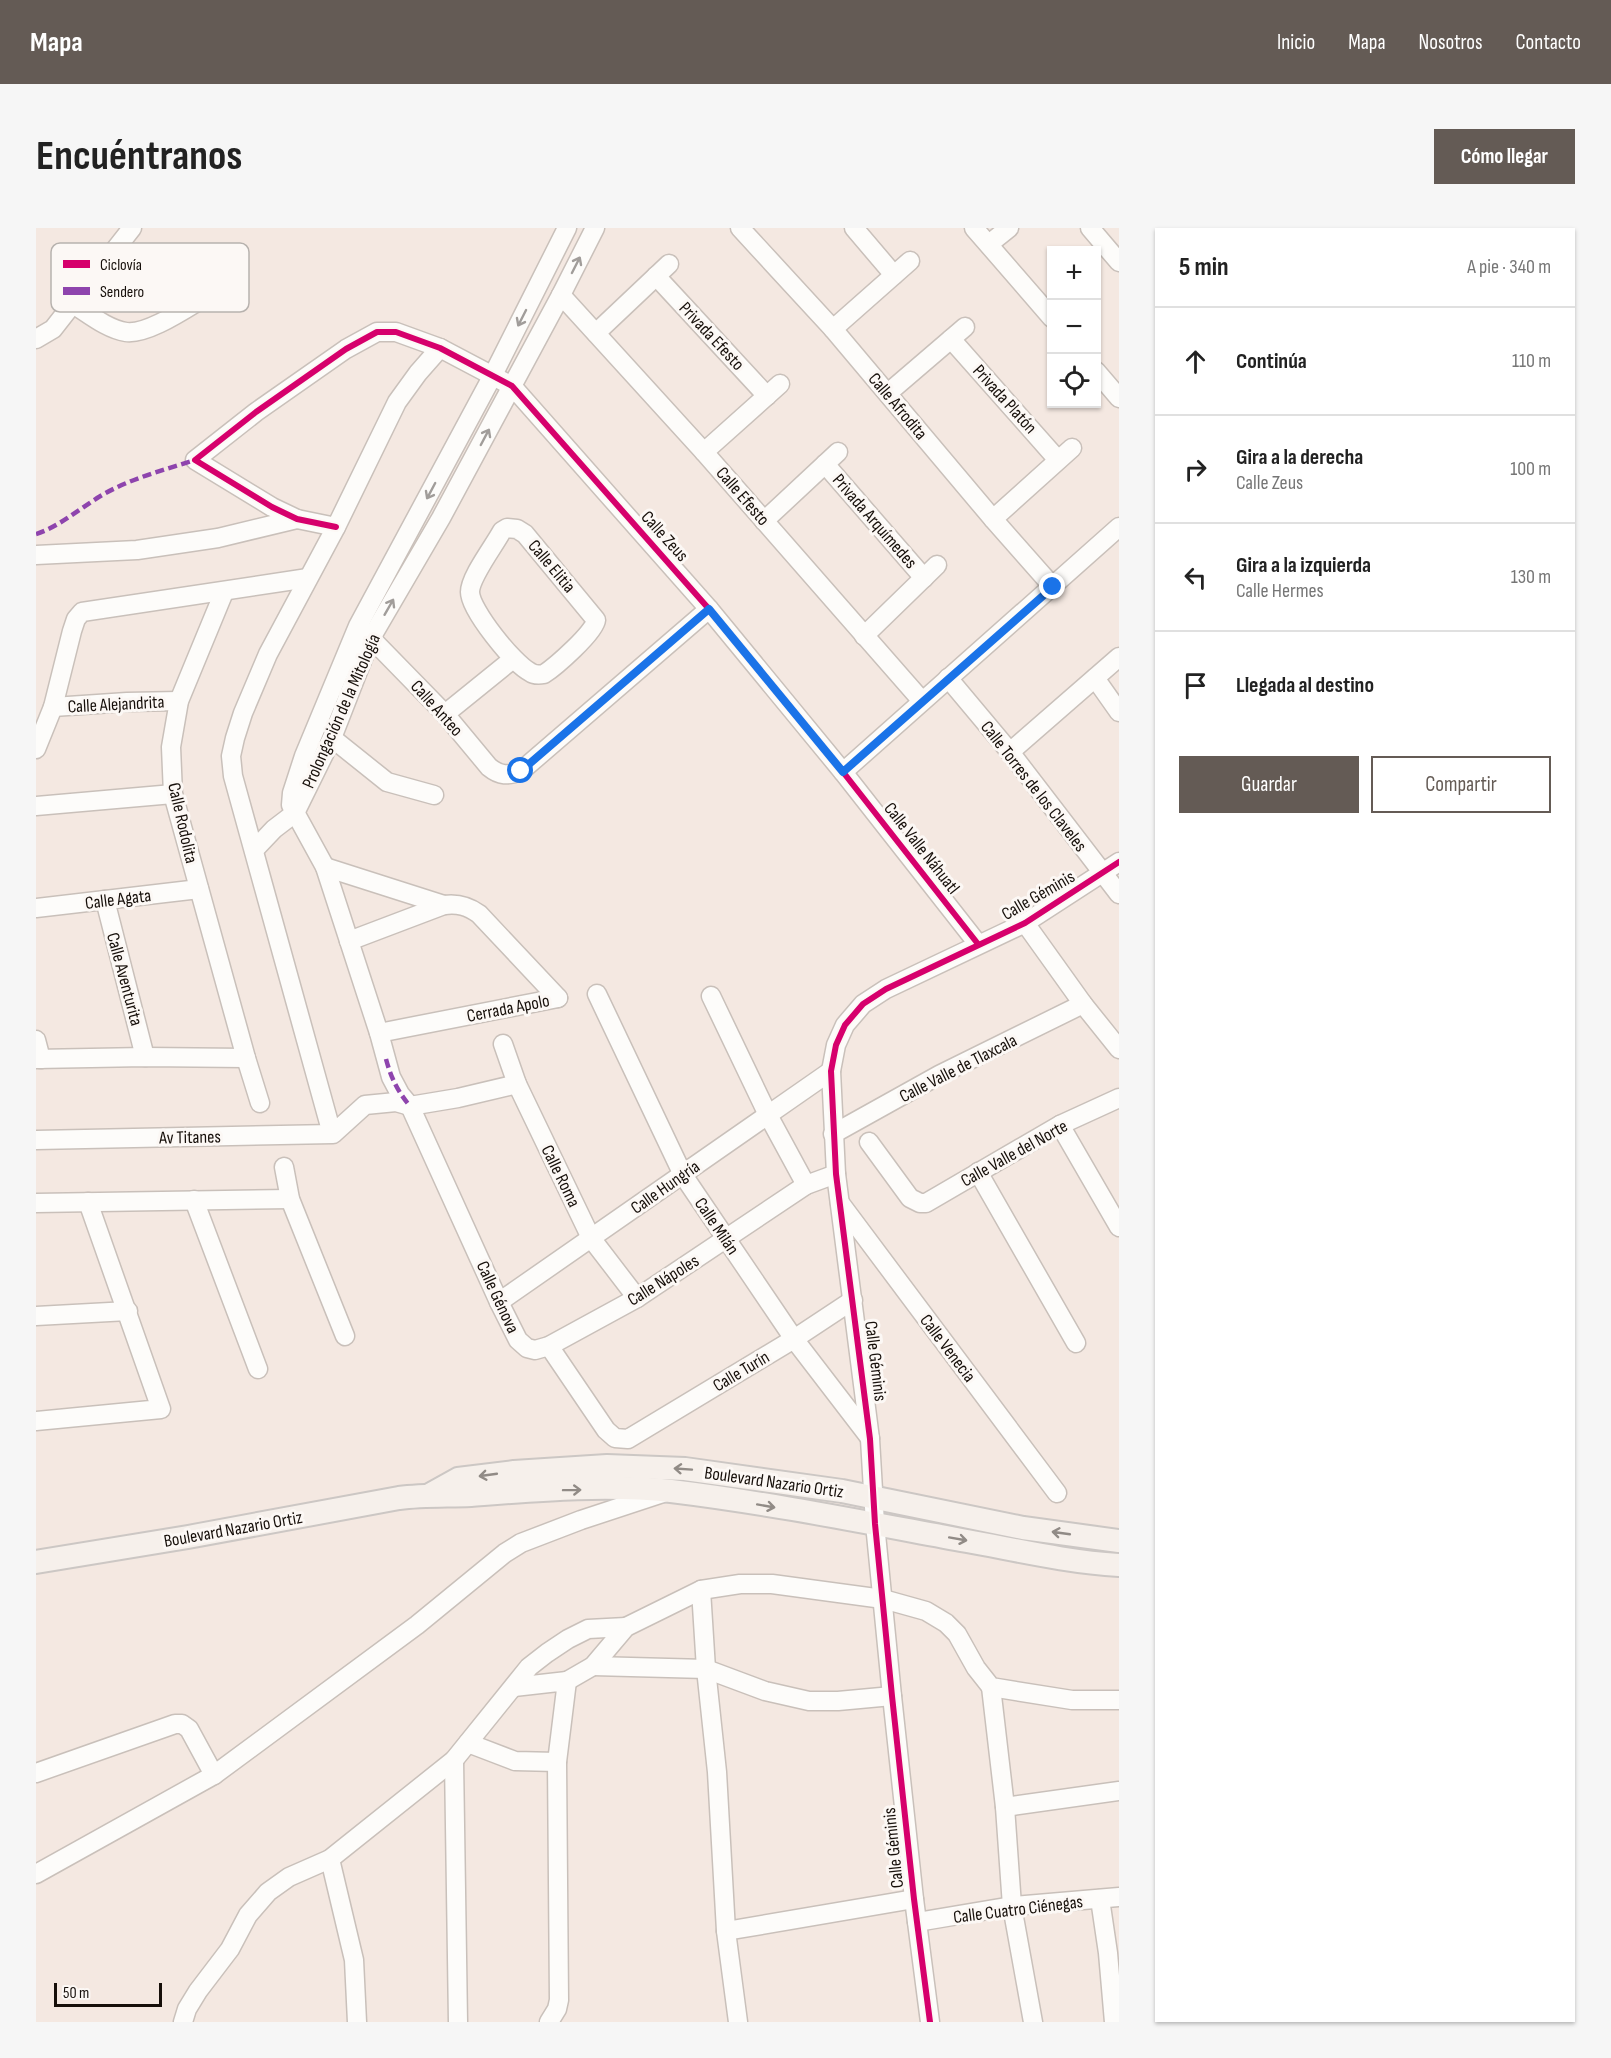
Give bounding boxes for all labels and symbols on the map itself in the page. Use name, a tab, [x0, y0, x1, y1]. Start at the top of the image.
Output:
legend	[51, 243, 249, 312]
text: Ciclovía	[100, 256, 142, 275]
one-way arrow	[570, 257, 582, 274]
text: Sendero	[100, 283, 144, 302]
street label: Privada Efesto	[675, 298, 749, 375]
one-way arrow	[515, 308, 527, 326]
street label: Privada Platón	[968, 361, 1041, 438]
street label: Calle Afrodita	[864, 369, 932, 444]
one-way arrow	[480, 429, 491, 447]
street label: Calle Efesto	[711, 463, 774, 530]
street label: Privada Arquímedes	[828, 470, 921, 573]
one-way arrow	[425, 481, 436, 499]
street label: Calle Zeus	[637, 507, 693, 566]
street label: Calle Elitia	[524, 536, 580, 597]
route end	[1039, 573, 1065, 599]
one-way arrow	[383, 599, 395, 616]
street label: Prolongación de la Mitología	[298, 631, 385, 792]
street label: Calle Anteo	[406, 676, 467, 741]
street label: Calle Alejandrita	[67, 691, 165, 718]
street label: Calle Torres de los Claveles	[976, 717, 1091, 856]
route start	[507, 757, 533, 783]
street label: Calle Rodolita	[163, 781, 202, 866]
street label: Calle Valle Náhuatl	[879, 798, 964, 898]
street label: Calle Géminis	[998, 866, 1078, 925]
street label: Calle Agata	[84, 885, 152, 914]
street label: Calle Aventurita	[102, 930, 147, 1028]
street label: Cerrada Apolo	[465, 990, 551, 1027]
street label: Calle Valle de Tlaxcala	[896, 1030, 1021, 1107]
street label: Calle Valle del Norte	[957, 1115, 1071, 1191]
street label: Av Titanes	[158, 1126, 221, 1149]
street label: Calle Roma	[537, 1142, 585, 1211]
street label: Calle Hungría	[627, 1156, 704, 1219]
street label: Calle Milán	[690, 1194, 743, 1259]
street label: Calle Nápoles	[624, 1250, 703, 1311]
street label: Calle Génova	[472, 1258, 523, 1337]
street label: Calle Venecia	[915, 1310, 980, 1386]
street label: Calle Géminis	[860, 1320, 891, 1402]
street label: Calle Turín	[709, 1346, 773, 1396]
street label: Boulevard Nazario Ortiz	[703, 1462, 845, 1503]
one-way arrow	[673, 1463, 693, 1474]
one-way arrow	[479, 1470, 499, 1481]
one-way arrow	[562, 1484, 582, 1496]
one-way arrow	[756, 1500, 776, 1511]
street label: Boulevard Nazario Ortiz	[162, 1507, 304, 1552]
one-way arrow	[1052, 1528, 1071, 1539]
one-way arrow	[948, 1534, 968, 1545]
street label: Calle Géminis	[879, 1807, 908, 1889]
street label: Calle Cuatro Ciénegas	[952, 1891, 1084, 1928]
scale bar	[54, 1980, 162, 2008]

